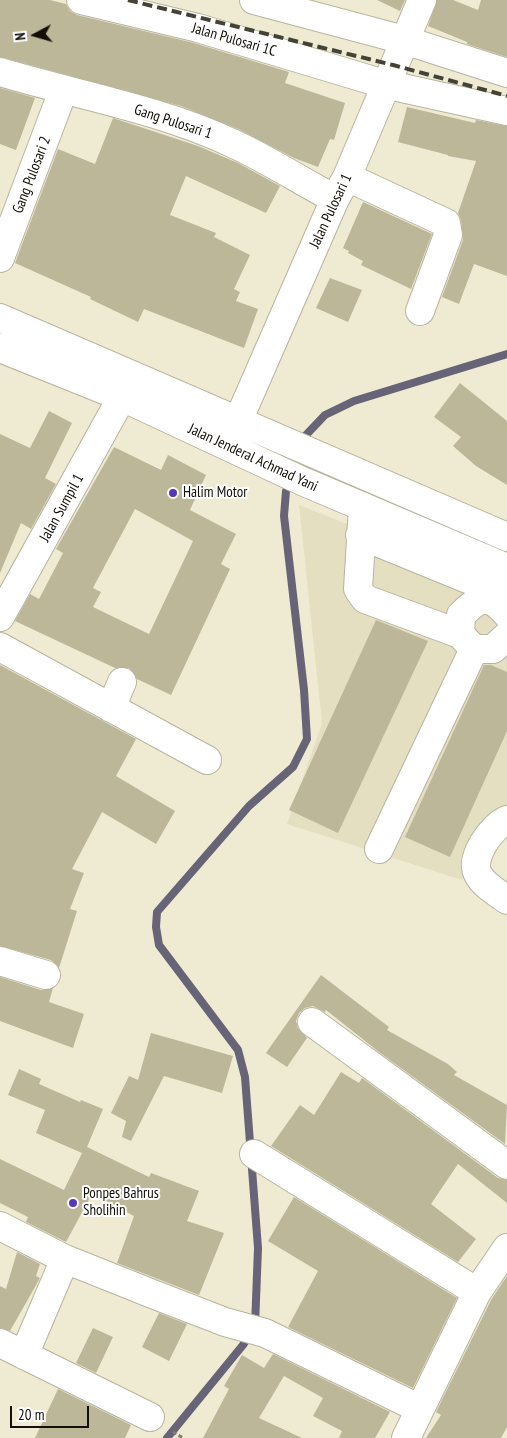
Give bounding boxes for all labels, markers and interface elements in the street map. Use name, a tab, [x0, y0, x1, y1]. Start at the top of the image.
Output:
north arrow	[10, 10, 60, 60]
street label: Jalan Pulosari 1C	[190, 19, 278, 61]
text: N	[11, 32, 29, 41]
street label: Gang Pulosari 1	[132, 101, 214, 143]
street label: Gang Pulosari 2	[9, 134, 55, 216]
street label: Jalan Pulosari 1	[306, 171, 356, 251]
street label: Jalan Jenderal Achmad Yani	[185, 420, 321, 496]
street label: Jalan Sumpil 1	[36, 471, 88, 545]
place label: Halim Motor	[183, 484, 247, 502]
marker: Halim Motor	[167, 487, 179, 499]
place label: Ponpes Bahrus Sholihin	[83, 1185, 159, 1220]
marker: Ponpes Bahrus Sholihin	[67, 1197, 79, 1209]
scale bar	[12, 1396, 91, 1428]
text: 20 m	[18, 1405, 44, 1424]

